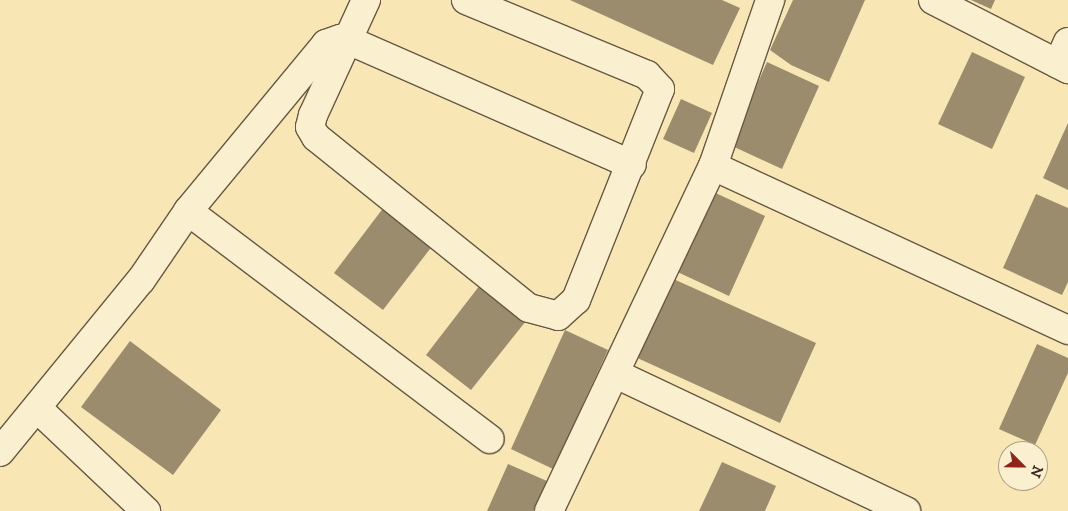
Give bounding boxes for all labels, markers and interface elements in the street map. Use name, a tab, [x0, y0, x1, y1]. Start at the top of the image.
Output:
north arrow	[998, 441, 1048, 491]
text: N	[1025, 463, 1046, 480]

